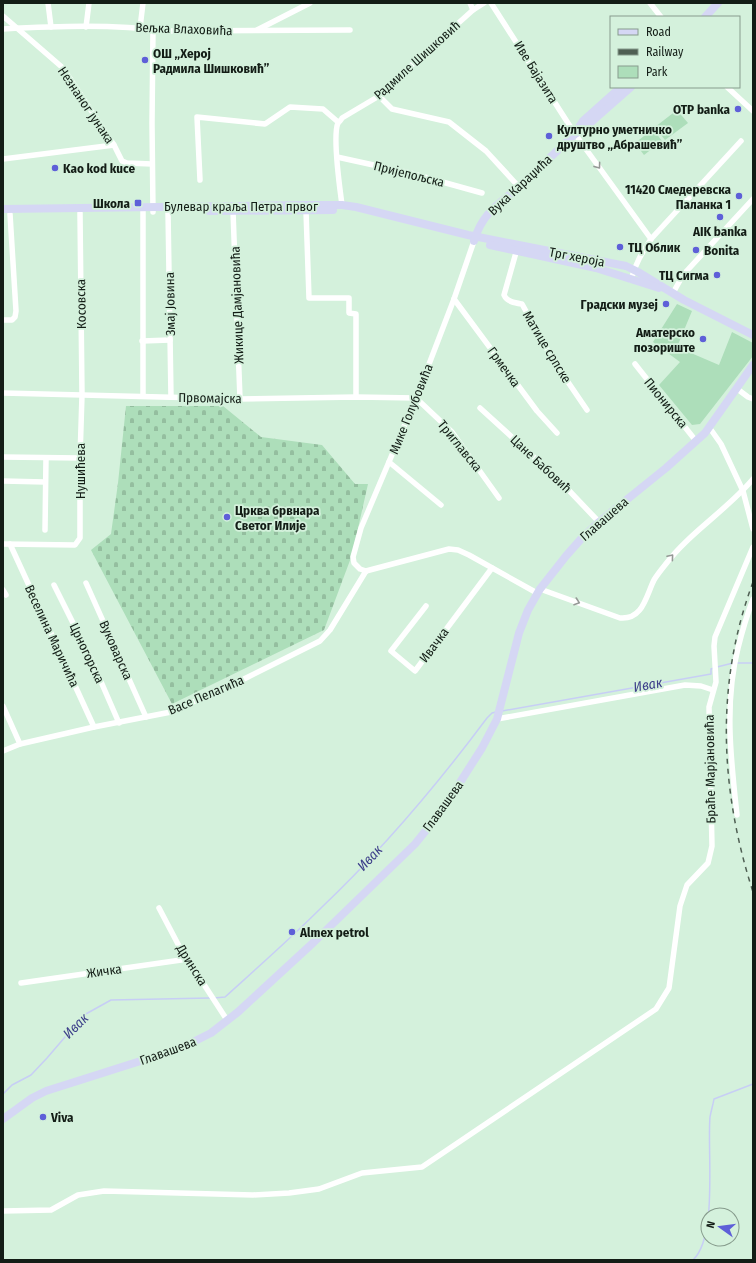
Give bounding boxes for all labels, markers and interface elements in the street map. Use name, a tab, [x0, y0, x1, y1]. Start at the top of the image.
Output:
legend	[610, 16, 740, 88]
street label: Радмиле Шишковић	[371, 17, 463, 103]
street label: Вељка Влаховића	[135, 20, 233, 38]
text: Road	[646, 25, 671, 39]
street label: Иве Бајазита	[511, 38, 561, 106]
text: Railway	[646, 45, 684, 59]
place label: ОШ „Херој Радмила Шишковић”	[153, 46, 270, 76]
marker: ОШ „Херој Радмила Шишковић”	[140, 55, 150, 65]
street label: Незнаног јунака	[55, 64, 117, 146]
text: Park	[646, 65, 668, 79]
place label: OTP banka	[673, 102, 731, 117]
marker: OTP banka	[733, 104, 743, 114]
place label: Културно уметничко друштво „Абрашевић”	[556, 122, 683, 152]
marker: Културно уметничко друштво „Абрашевић”	[544, 131, 554, 141]
street label: Вука Караџића	[485, 152, 555, 218]
street label: Пријепољска	[372, 158, 446, 190]
place label: Kao kod kuce	[63, 161, 135, 176]
one-way arrow	[593, 161, 600, 168]
marker: Kao kod kuce	[50, 163, 60, 173]
place label: 11420 Смедеревска Паланка 1	[625, 182, 732, 212]
marker: 11420 Смедеревска Паланка 1	[734, 191, 744, 201]
place label: Школа	[93, 196, 131, 211]
marker: Школа	[133, 198, 143, 208]
street label: Булевар краља Петра првог	[164, 199, 318, 214]
marker: AIK banka	[715, 212, 725, 222]
place label: AIK banka	[692, 224, 747, 239]
place label: ТЦ Облик	[628, 240, 681, 255]
marker: ТЦ Облик	[615, 242, 625, 252]
place label: Bonita	[704, 243, 740, 258]
street label: Трг хероја	[548, 244, 606, 270]
marker: Bonita	[691, 245, 701, 255]
street label: Жикице Дамјановића	[227, 246, 247, 364]
place label: ТЦ Сигма	[659, 268, 710, 283]
marker: ТЦ Сигма	[712, 270, 722, 280]
street label: Змај Јовина	[162, 272, 178, 336]
street label: Косовска	[73, 279, 89, 329]
place label: Градски музеј	[580, 297, 658, 312]
marker: Градски музеј	[661, 299, 671, 309]
street label: Матице српске	[520, 308, 574, 386]
place label: Аматерско позориште	[634, 325, 695, 355]
marker: Аматерско позориште	[698, 334, 708, 344]
street label: Грмечка	[484, 344, 524, 390]
street label: Мике Голубовића	[386, 362, 436, 456]
street label: Пионирска	[641, 375, 691, 431]
street label: Првомајска	[178, 390, 242, 406]
street label: Триглавска	[435, 417, 485, 475]
street label: Цане Бабовић	[507, 432, 575, 496]
street label: Нушићева	[73, 443, 88, 499]
street label: Главашева	[577, 494, 631, 544]
place label: Црква брвнара Светог Илије	[235, 503, 320, 533]
marker: Црква брвнара Светог Илије	[222, 512, 232, 522]
one-way arrow	[666, 555, 673, 562]
street label: Веселина Маричића	[22, 582, 82, 690]
one-way arrow	[573, 597, 580, 606]
street label: Вуковарска	[96, 618, 136, 682]
street label: Црногорска	[67, 620, 107, 686]
street label: Ивачка	[416, 625, 452, 665]
street label: Васе Пелагића	[166, 672, 246, 718]
water label: Ивак	[632, 674, 664, 696]
street label: Браће Марјановића	[702, 714, 718, 824]
street label: Главашева	[420, 778, 466, 834]
water label: Ивак	[354, 841, 386, 875]
place label: Almex petrol	[299, 925, 369, 940]
marker: Almex petrol	[287, 927, 297, 937]
street label: Дринска	[173, 941, 211, 988]
street label: Жичка	[85, 961, 123, 981]
water label: Ивак	[60, 1009, 93, 1042]
street label: Главашева	[138, 1034, 198, 1068]
place label: Viva	[50, 1110, 74, 1125]
marker: Viva	[38, 1112, 48, 1122]
north arrow	[700, 1207, 740, 1247]
text: N	[704, 1220, 718, 1229]

